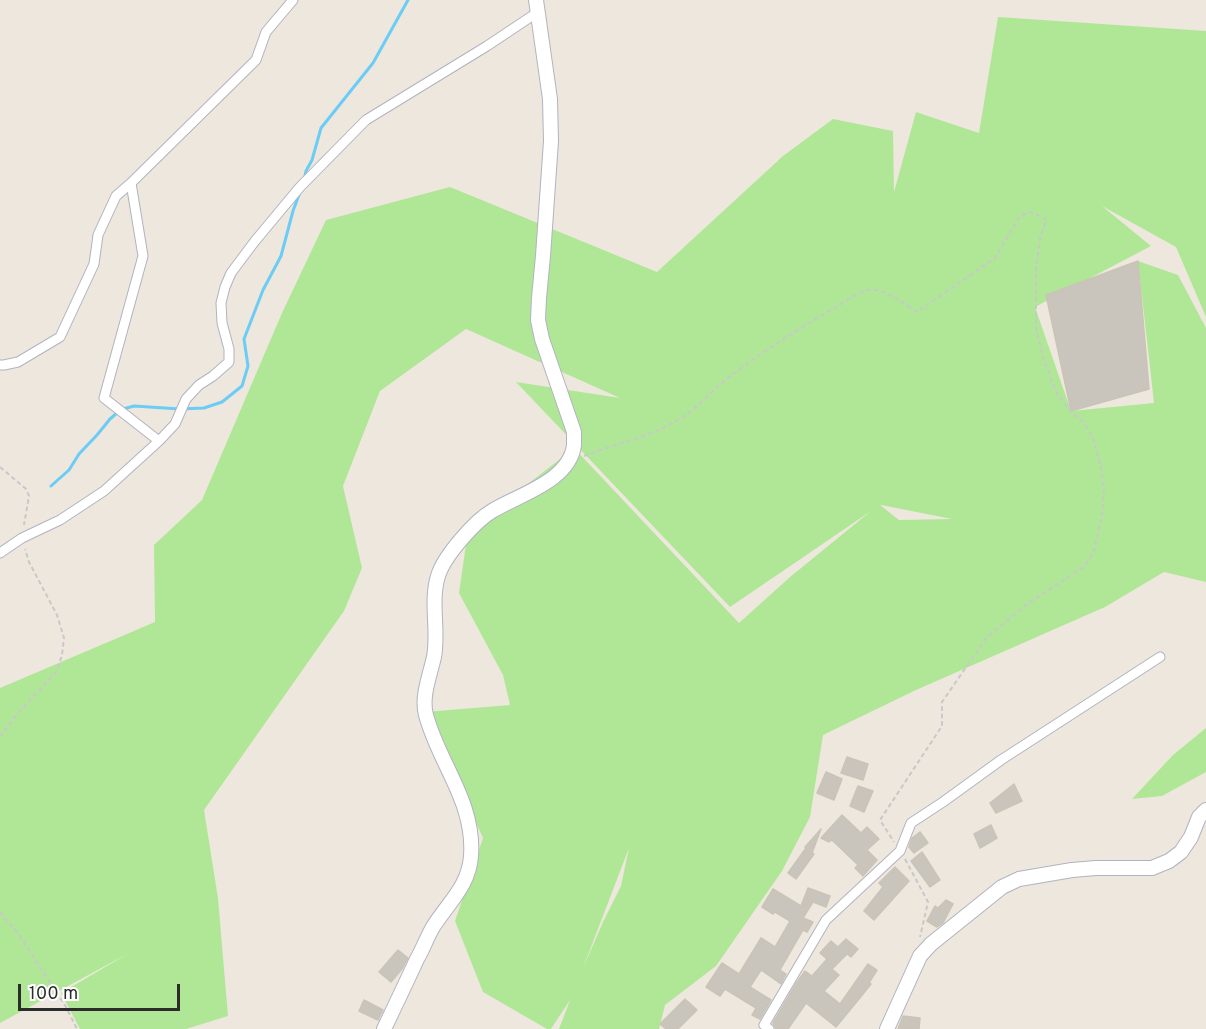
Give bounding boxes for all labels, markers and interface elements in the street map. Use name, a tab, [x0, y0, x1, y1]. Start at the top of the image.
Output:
scale bar	[21, 972, 183, 1010]
text: 100 m	[29, 983, 78, 1006]

